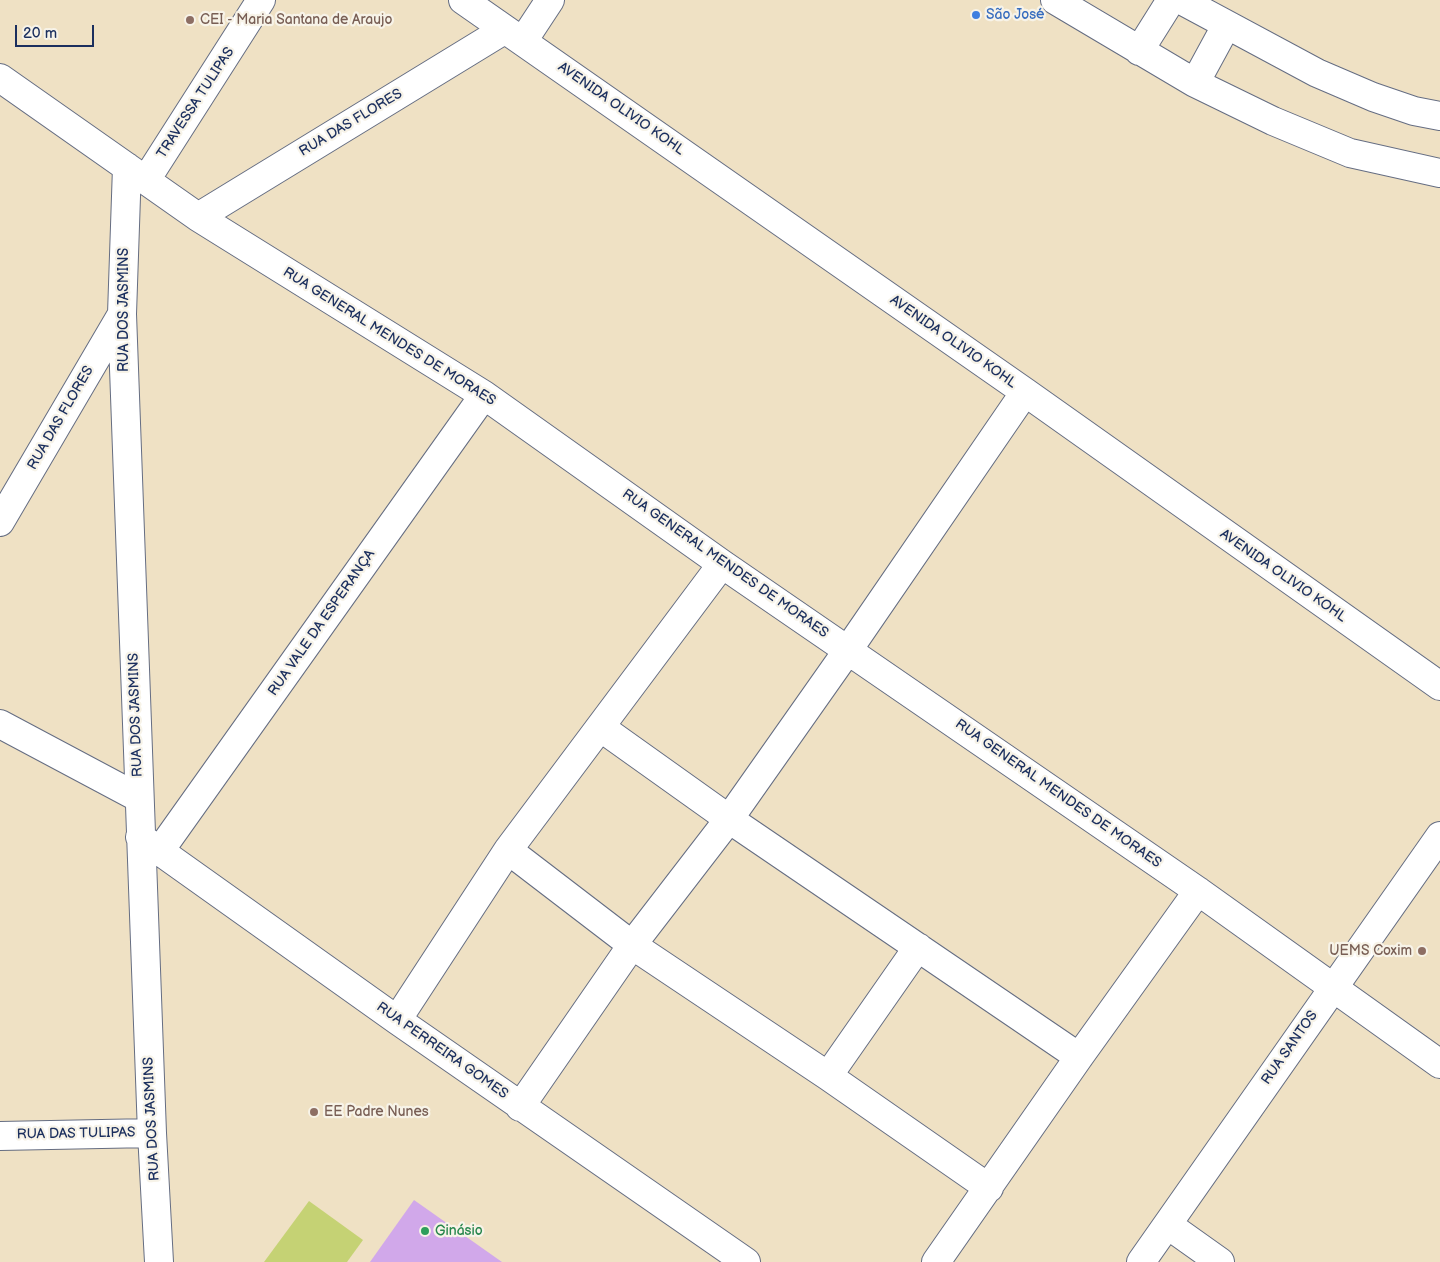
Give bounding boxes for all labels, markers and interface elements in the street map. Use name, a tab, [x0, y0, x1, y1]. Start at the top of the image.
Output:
place label: São José	[986, 7, 1045, 23]
marker: São José	[970, 9, 982, 21]
place label: CEI - Maria Santana de Araujo	[200, 12, 392, 28]
marker: CEI - Maria Santana de Araujo	[184, 14, 196, 26]
scale bar	[18, 15, 96, 47]
text: 20 m	[23, 24, 57, 43]
street label: TRAVESSA TULIPAS	[154, 44, 238, 162]
street label: AVENIDA OLIVIO KOHL	[555, 59, 687, 159]
street label: RUA DAS FLORES	[296, 86, 406, 160]
street label: RUA DOS JASMINS	[116, 248, 132, 372]
street label: RUA GENERAL MENDES DE MORAES	[280, 264, 498, 410]
street label: AVENIDA OLIVIO KOHL	[887, 292, 1019, 392]
street label: RUA DAS FLORES	[24, 363, 98, 473]
street label: RUA GENERAL MENDES DE MORAES	[619, 486, 831, 642]
street label: AVENIDA OLIVIO KOHL	[1217, 526, 1349, 626]
street label: RUA VALE DA ESPERANÇA	[265, 547, 379, 699]
street label: RUA DOS JASMINS	[125, 653, 147, 777]
street label: RUA GENERAL MENDES DE MORAES	[952, 716, 1164, 872]
place label: UEMS Coxim	[1329, 943, 1412, 959]
marker: UEMS Coxim	[1416, 945, 1428, 957]
street label: RUA PERREIRA GOMES	[373, 999, 511, 1103]
street label: RUA SANTOS	[1258, 1008, 1322, 1088]
street label: RUA DOS JASMINS	[140, 1057, 164, 1181]
place label: EE Padre Nunes	[324, 1104, 429, 1120]
marker: EE Padre Nunes	[308, 1106, 320, 1118]
street label: RUA DAS TULIPAS	[17, 1125, 135, 1143]
place label: Ginásio	[435, 1223, 483, 1239]
marker: Ginásio	[419, 1225, 431, 1237]

